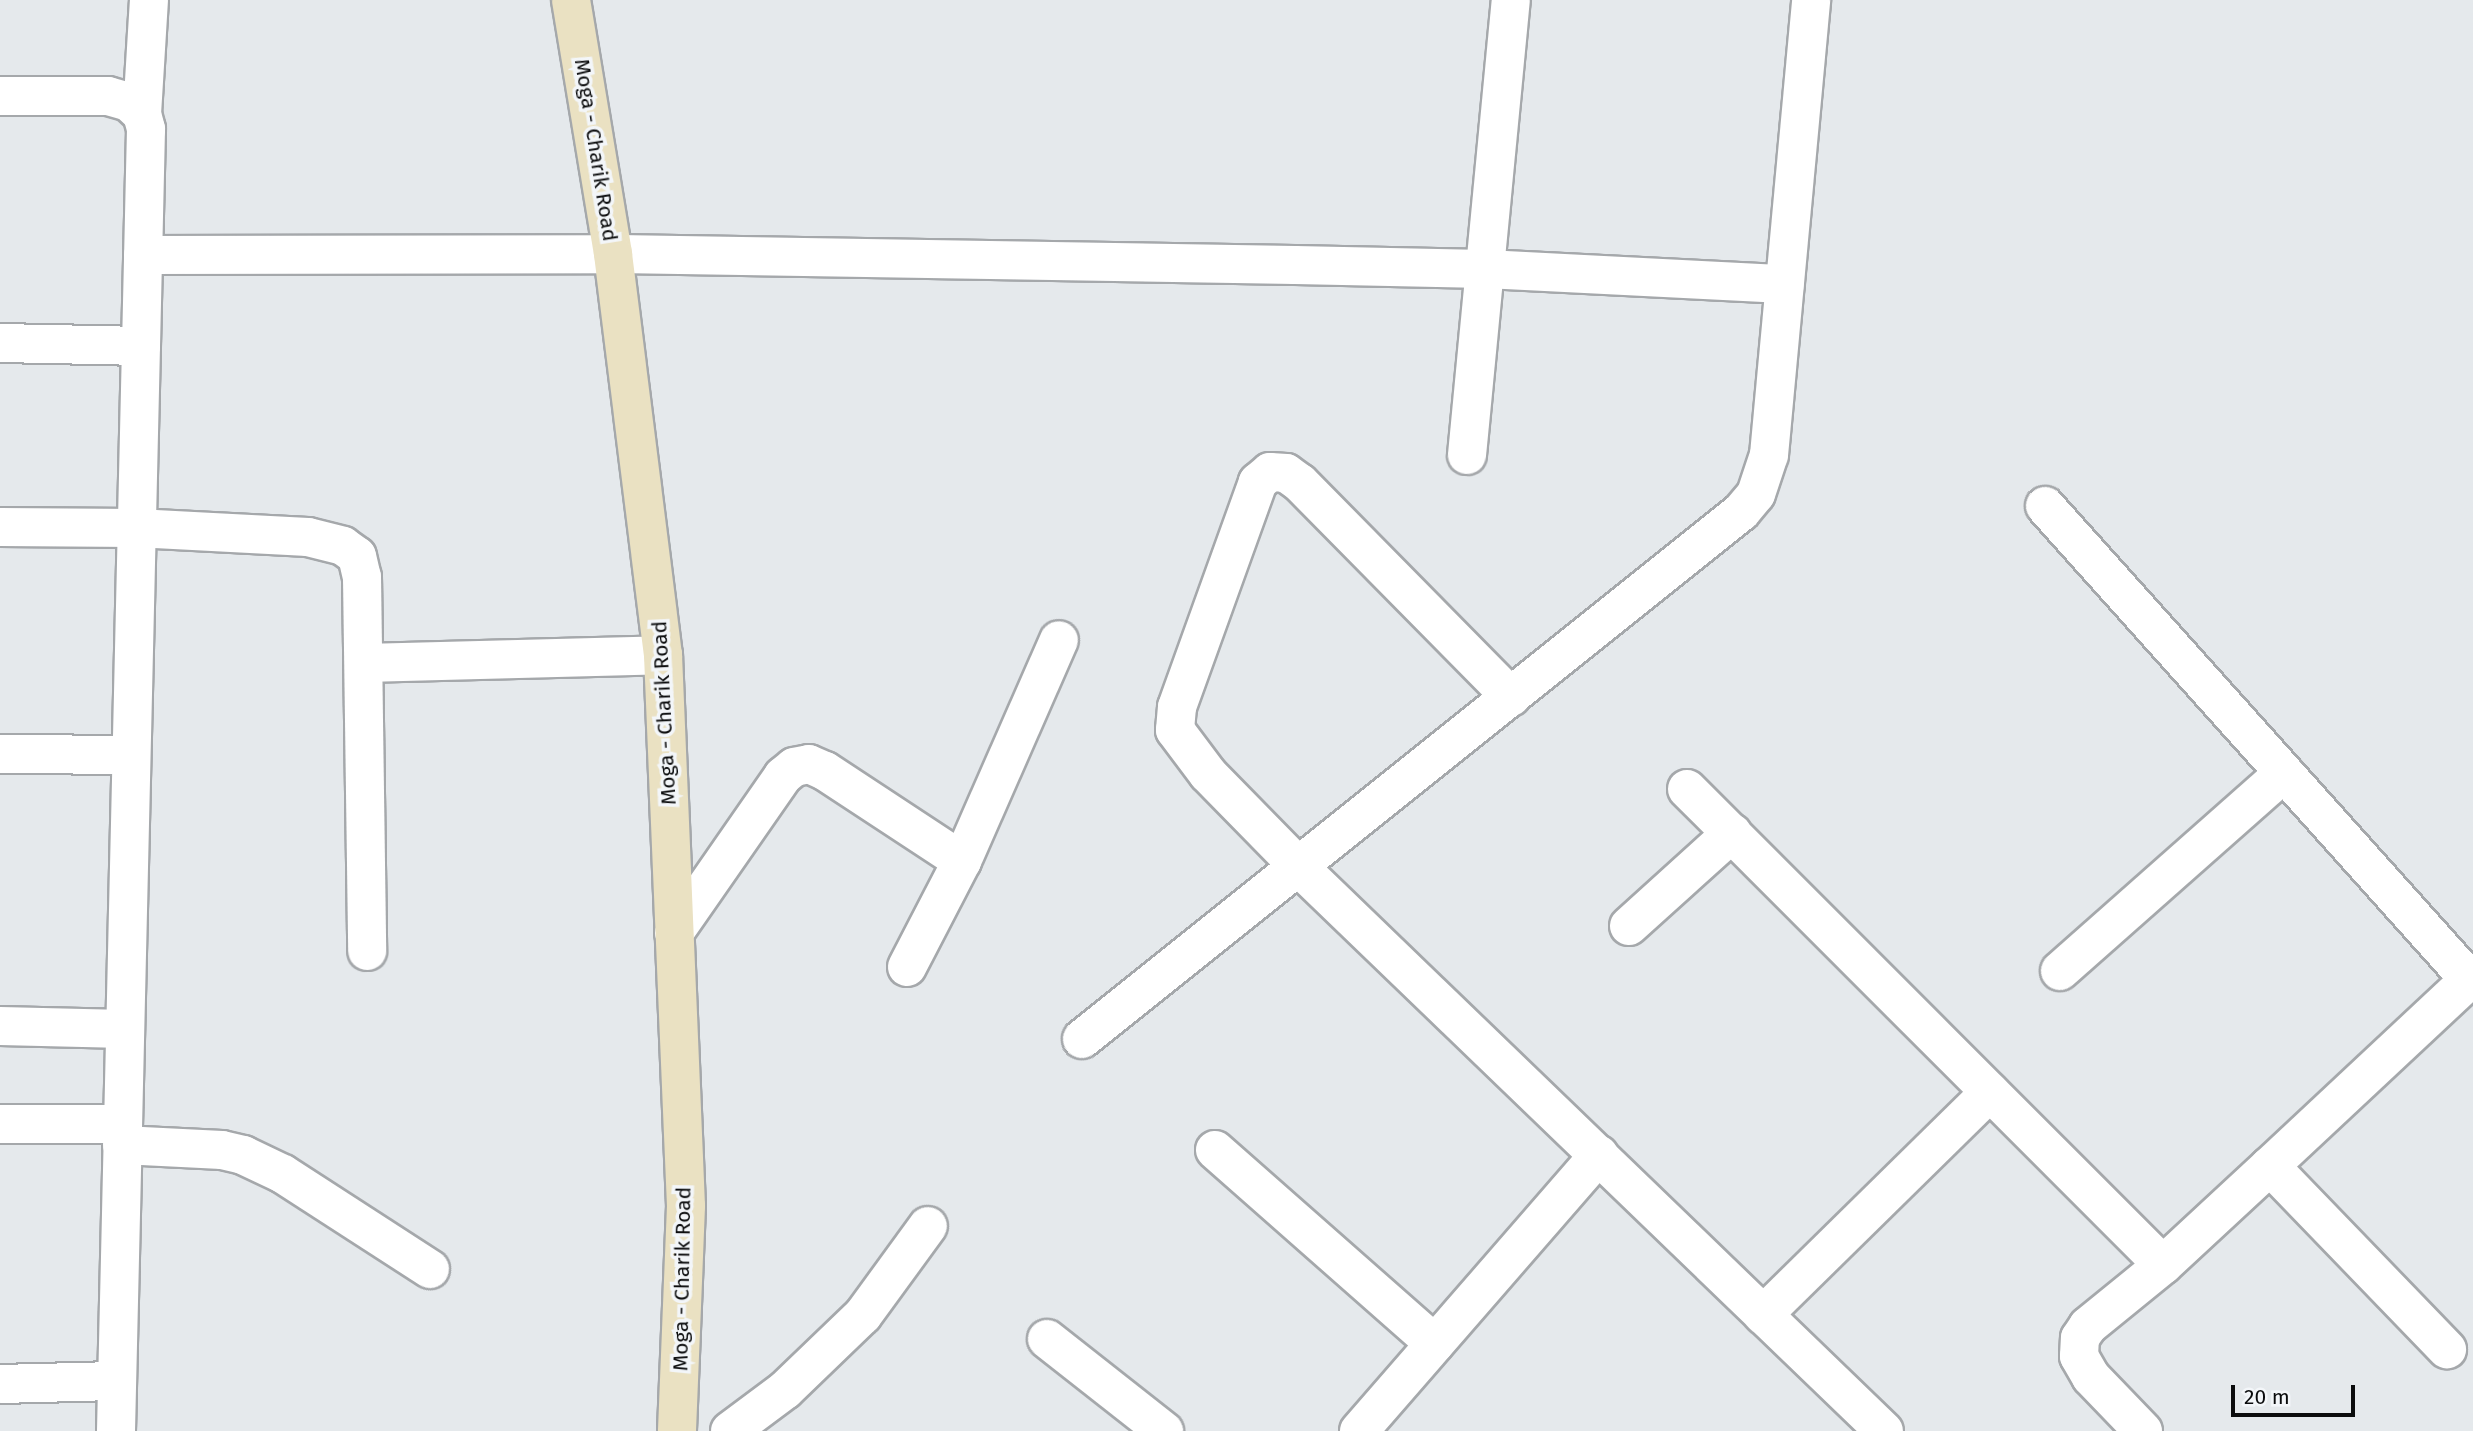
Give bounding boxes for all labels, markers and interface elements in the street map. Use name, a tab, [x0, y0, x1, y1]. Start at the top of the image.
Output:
street label: Moga - Charik Road	[569, 57, 623, 243]
street label: Moga - Charik Road	[647, 620, 681, 806]
street label: Moga - Charik Road	[668, 1187, 696, 1371]
scale bar	[2235, 1372, 2359, 1416]
text: 20 m	[2244, 1384, 2290, 1410]

